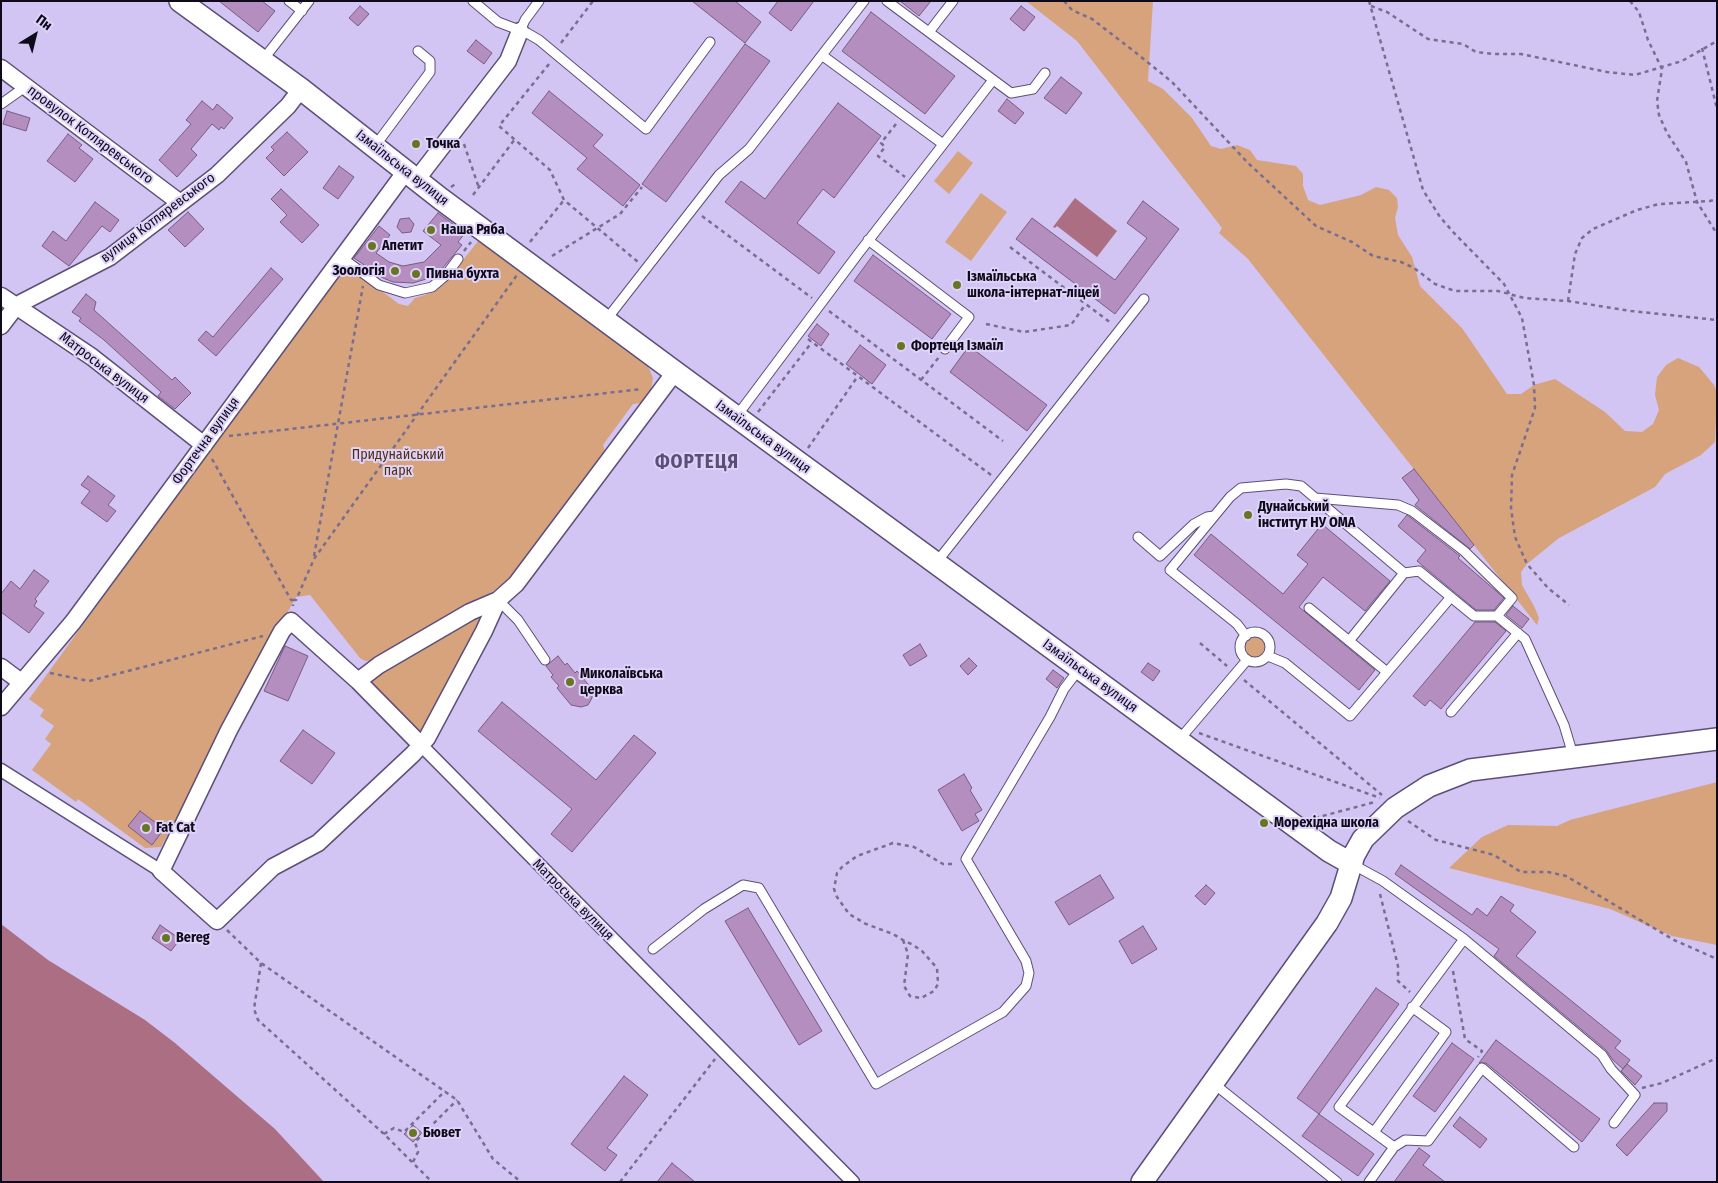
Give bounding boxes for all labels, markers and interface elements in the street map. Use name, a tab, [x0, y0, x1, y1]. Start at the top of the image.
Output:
north arrow	[10, 10, 60, 60]
text: Пн	[33, 11, 56, 34]
street label: провулок Котляревського	[24, 82, 156, 188]
street label: Ізмаїльська вулиця	[352, 126, 452, 210]
place label: Точка	[426, 136, 460, 152]
marker: Точка	[410, 138, 422, 150]
street label: вулиця Котляревського	[97, 170, 219, 266]
place label: Наша Ряба	[441, 222, 505, 238]
marker: Наша Ряба	[425, 224, 437, 236]
place label: Апетит	[382, 238, 423, 254]
marker: Апетит	[366, 240, 378, 252]
place label: Зоологія	[332, 263, 385, 279]
marker: Зоологія	[389, 265, 401, 277]
place label: Пивна бухта	[426, 266, 499, 282]
marker: Пивна бухта	[410, 268, 422, 280]
place label: Ізмаїльська школа-інтернат-ліцей	[967, 269, 1099, 302]
marker: Ізмаїльська школа-інтернат-ліцей	[951, 279, 963, 291]
street label: Матроська вулиця	[56, 329, 152, 407]
place label: Фортеця Ізмаїл	[911, 338, 1003, 354]
marker: Фортеця Ізмаїл	[895, 340, 907, 352]
street label: Фортечна вулиця	[169, 394, 243, 488]
street label: Ізмаїльська вулиця	[712, 397, 814, 477]
park label: Придунайський парк	[352, 447, 444, 480]
district label: ФОРТЕЦЯ	[654, 452, 740, 474]
place label: Дунайський інститут НУ ОМА	[1258, 499, 1355, 532]
marker: Дунайський інститут НУ ОМА	[1242, 509, 1254, 521]
street label: Ізмаїльська вулиця	[1039, 636, 1141, 716]
place label: Миколаївська церква	[580, 666, 663, 699]
marker: Миколаївська церква	[564, 676, 576, 688]
place label: Морехідна школа	[1274, 815, 1379, 831]
marker: Морехідна школа	[1258, 817, 1270, 829]
place label: Fat Cat	[156, 820, 195, 836]
marker: Fat Cat	[140, 822, 152, 834]
street label: Матроська вулиця	[529, 856, 617, 944]
place label: Bereg	[176, 930, 210, 946]
marker: Bereg	[160, 932, 172, 944]
place label: Бювет	[423, 1125, 461, 1141]
marker: Бювет	[407, 1127, 419, 1139]

